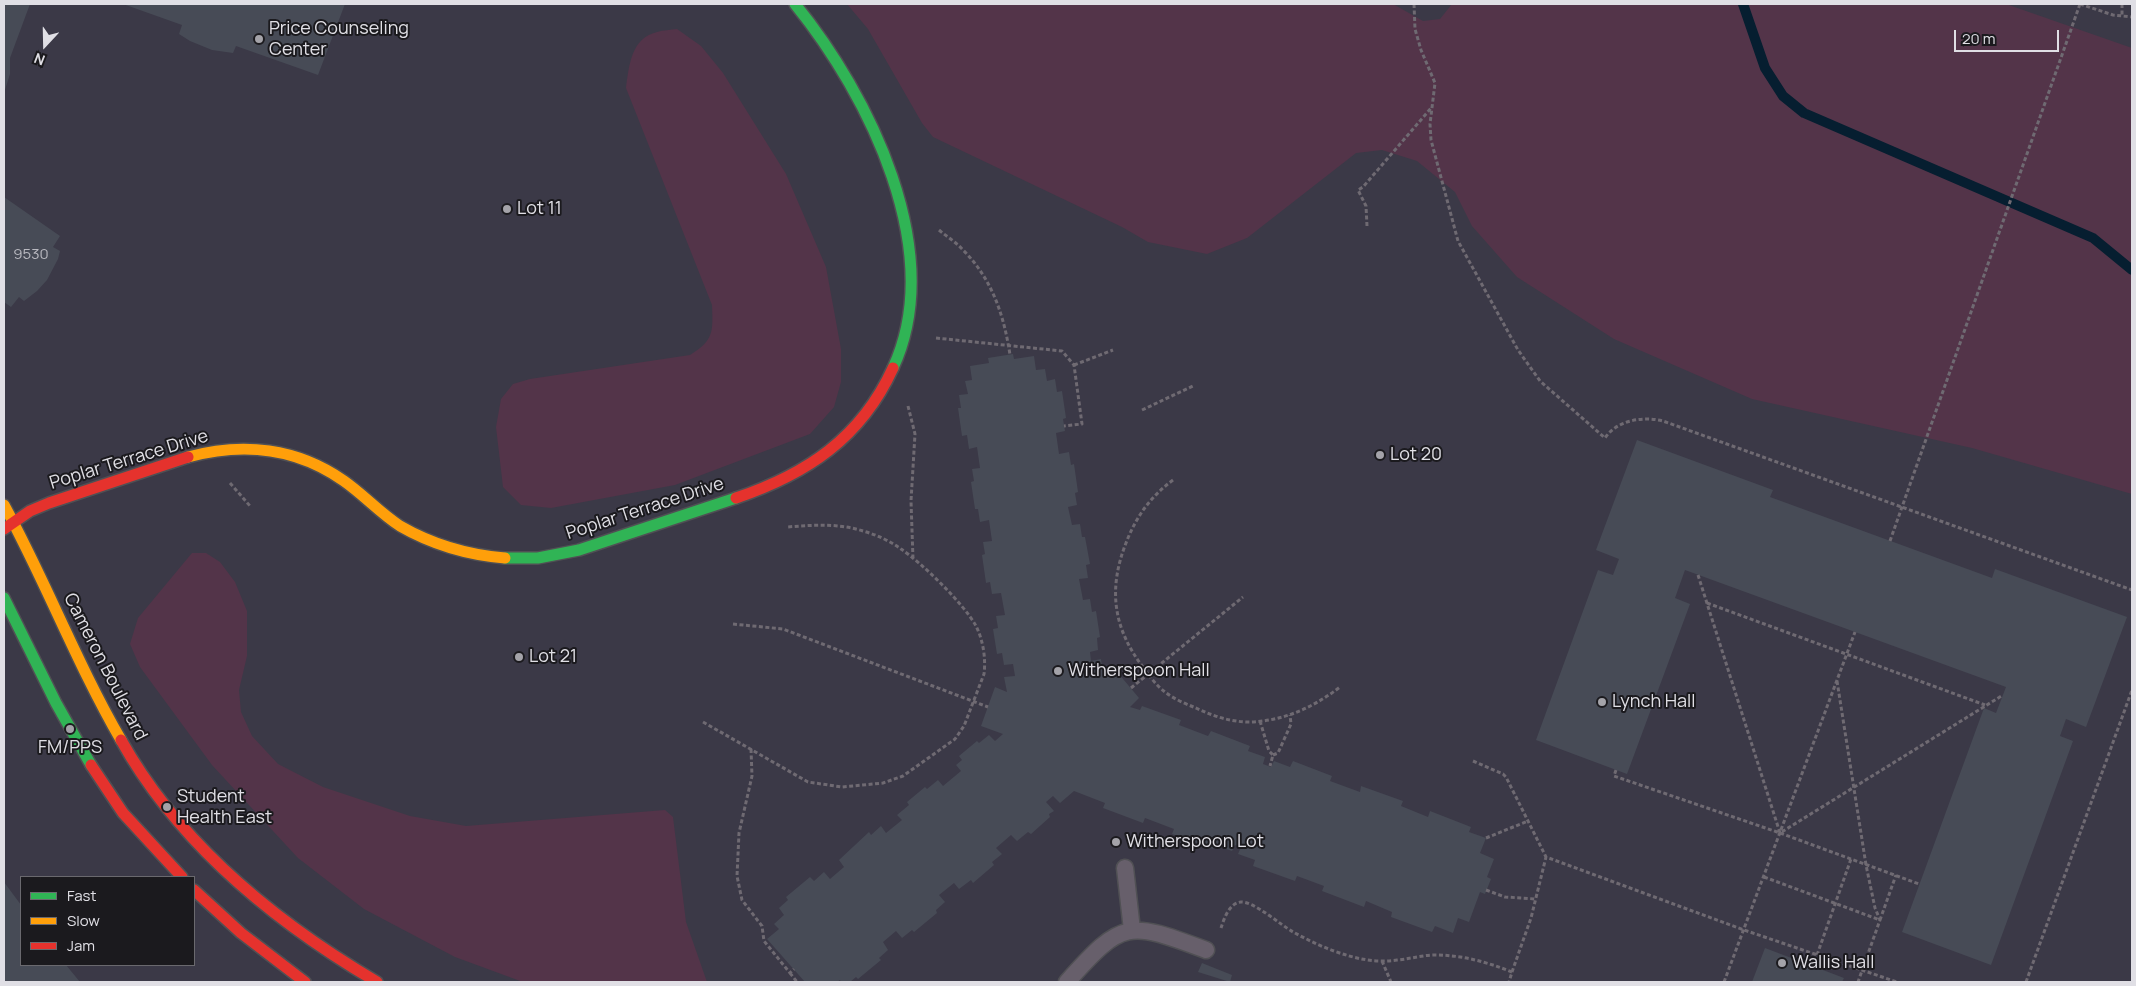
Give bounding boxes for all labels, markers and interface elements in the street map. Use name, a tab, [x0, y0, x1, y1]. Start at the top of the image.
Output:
place label: Price Counseling Center	[269, 18, 409, 60]
north arrow	[20, 20, 70, 70]
scale bar	[1956, 20, 2061, 52]
text: 20 m	[1962, 28, 1995, 49]
marker: Price Counseling Center	[253, 33, 265, 45]
text: N	[31, 49, 48, 70]
place label: Lot 11	[517, 198, 562, 220]
marker: Lot 11	[501, 203, 513, 215]
house number: 9530	[13, 246, 49, 264]
street label: Poplar Terrace Drive	[47, 426, 211, 494]
place label: Lot 20	[1390, 444, 1442, 466]
marker: Lot 20	[1374, 449, 1386, 461]
street label: Poplar Terrace Drive	[563, 473, 727, 545]
street label: Cameron Boulevard	[59, 590, 151, 744]
place label: Lot 21	[529, 646, 577, 668]
marker: Lot 21	[513, 651, 525, 663]
place label: Witherspoon Hall	[1068, 660, 1210, 682]
marker: Witherspoon Hall	[1052, 665, 1064, 677]
place label: Lynch Hall	[1612, 691, 1695, 713]
marker: Lynch Hall	[1596, 696, 1608, 708]
marker: FM/PPS	[64, 723, 76, 735]
place label: FM/PPS	[38, 737, 102, 759]
place label: Student Health East	[177, 786, 272, 829]
marker: Student Health East	[161, 801, 173, 813]
place label: Witherspoon Lot	[1126, 831, 1264, 853]
marker: Witherspoon Lot	[1110, 836, 1122, 848]
legend	[20, 876, 195, 966]
text: Fast	[67, 885, 96, 906]
text: Slow	[67, 910, 100, 931]
text: Jam	[67, 935, 95, 956]
place label: Wallis Hall	[1792, 952, 1874, 974]
marker: Wallis Hall	[1776, 957, 1788, 969]

